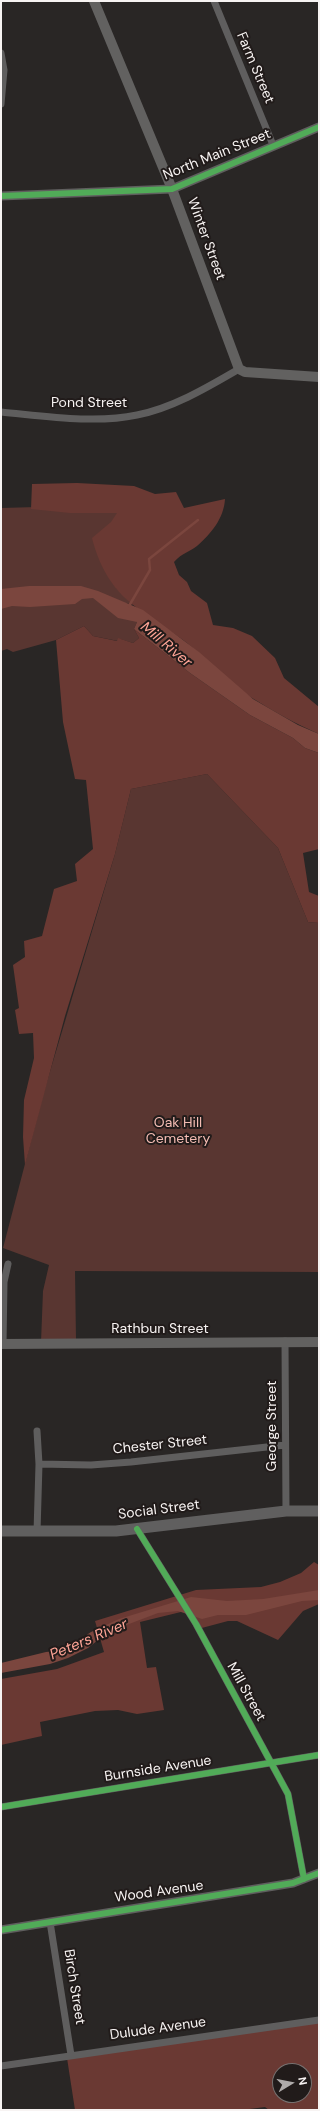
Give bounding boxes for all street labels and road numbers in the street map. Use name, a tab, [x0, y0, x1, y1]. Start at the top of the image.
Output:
street label: Farm Street	[232, 30, 278, 106]
street label: North Main Street	[161, 126, 273, 184]
street label: Winter Street	[183, 195, 229, 283]
street label: Pond Street	[51, 395, 127, 411]
street label: Rathbun Street	[111, 1321, 209, 1337]
street label: George Street	[264, 1381, 280, 1471]
street label: Chester Street	[112, 1432, 208, 1458]
street label: Social Street	[117, 1497, 201, 1523]
street label: Mill Street	[223, 1660, 269, 1724]
street label: Burnside Avenue	[103, 1752, 213, 1786]
street label: Wood Avenue	[114, 1877, 204, 1907]
street label: Birch Street	[60, 1948, 88, 2026]
street label: Dulude Avenue	[109, 2014, 207, 2044]

